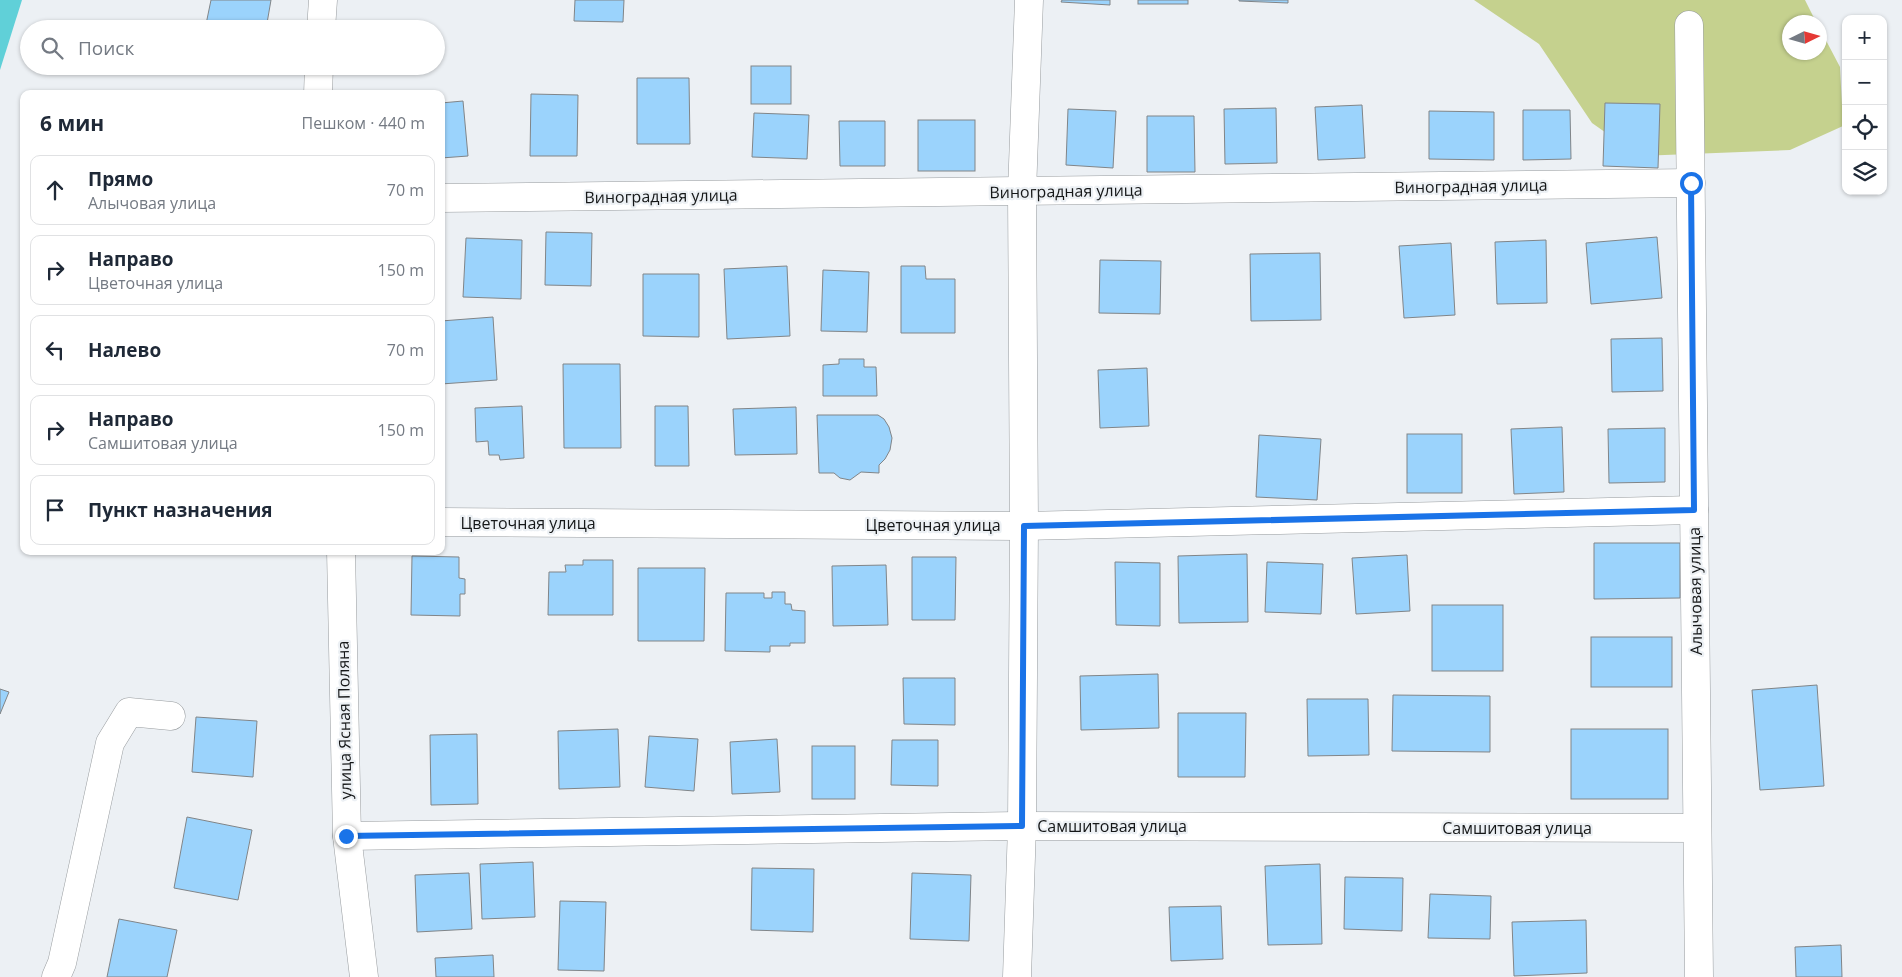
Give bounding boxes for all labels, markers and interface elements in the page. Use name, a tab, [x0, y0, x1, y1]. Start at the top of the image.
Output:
north arrow	[1782, 15, 1827, 60]
map controls	[1842, 15, 1887, 195]
button: +	[1842, 15, 1887, 60]
search box	[20, 20, 445, 75]
icon: search	[38, 34, 66, 62]
text: Поиск	[78, 35, 134, 61]
button: −	[1842, 60, 1887, 105]
button: locate	[1842, 105, 1887, 150]
text: 6 мин	[40, 109, 104, 137]
text: Пешком · 440 m	[302, 112, 425, 134]
button: layers	[1842, 150, 1887, 195]
text: Прямо	[88, 166, 153, 192]
route start	[1680, 172, 1703, 195]
street label: Виноградная улица	[1394, 174, 1548, 198]
icon: ahead	[41, 176, 69, 204]
text: 70 m	[387, 179, 424, 201]
street label: Виноградная улица	[989, 179, 1143, 203]
street label: Виноградная улица	[584, 184, 738, 208]
text: Алычовая улица	[88, 192, 216, 214]
text: Направо	[88, 246, 174, 272]
icon: right	[41, 256, 69, 284]
text: 150 m	[378, 259, 424, 281]
text: Цветочная улица	[88, 272, 223, 294]
icon: left	[41, 336, 69, 364]
text: Налево	[88, 337, 161, 363]
text: 70 m	[387, 339, 424, 361]
text: Направо	[88, 406, 174, 432]
icon: right	[41, 416, 69, 444]
text: 150 m	[378, 419, 424, 441]
text: Самшитовая улица	[88, 432, 238, 454]
icon: arrive	[41, 496, 69, 524]
text: Пункт назначения	[88, 497, 273, 523]
street label: Цветочная улица	[460, 512, 596, 534]
street label: Цветочная улица	[865, 514, 1001, 536]
street label: Алычовая улица	[1683, 527, 1707, 655]
street label: улица Ясная Поляна	[332, 641, 356, 799]
street label: Самшитовая улица	[1037, 815, 1187, 837]
street label: Самшитовая улица	[1442, 817, 1592, 839]
route end	[335, 825, 358, 848]

